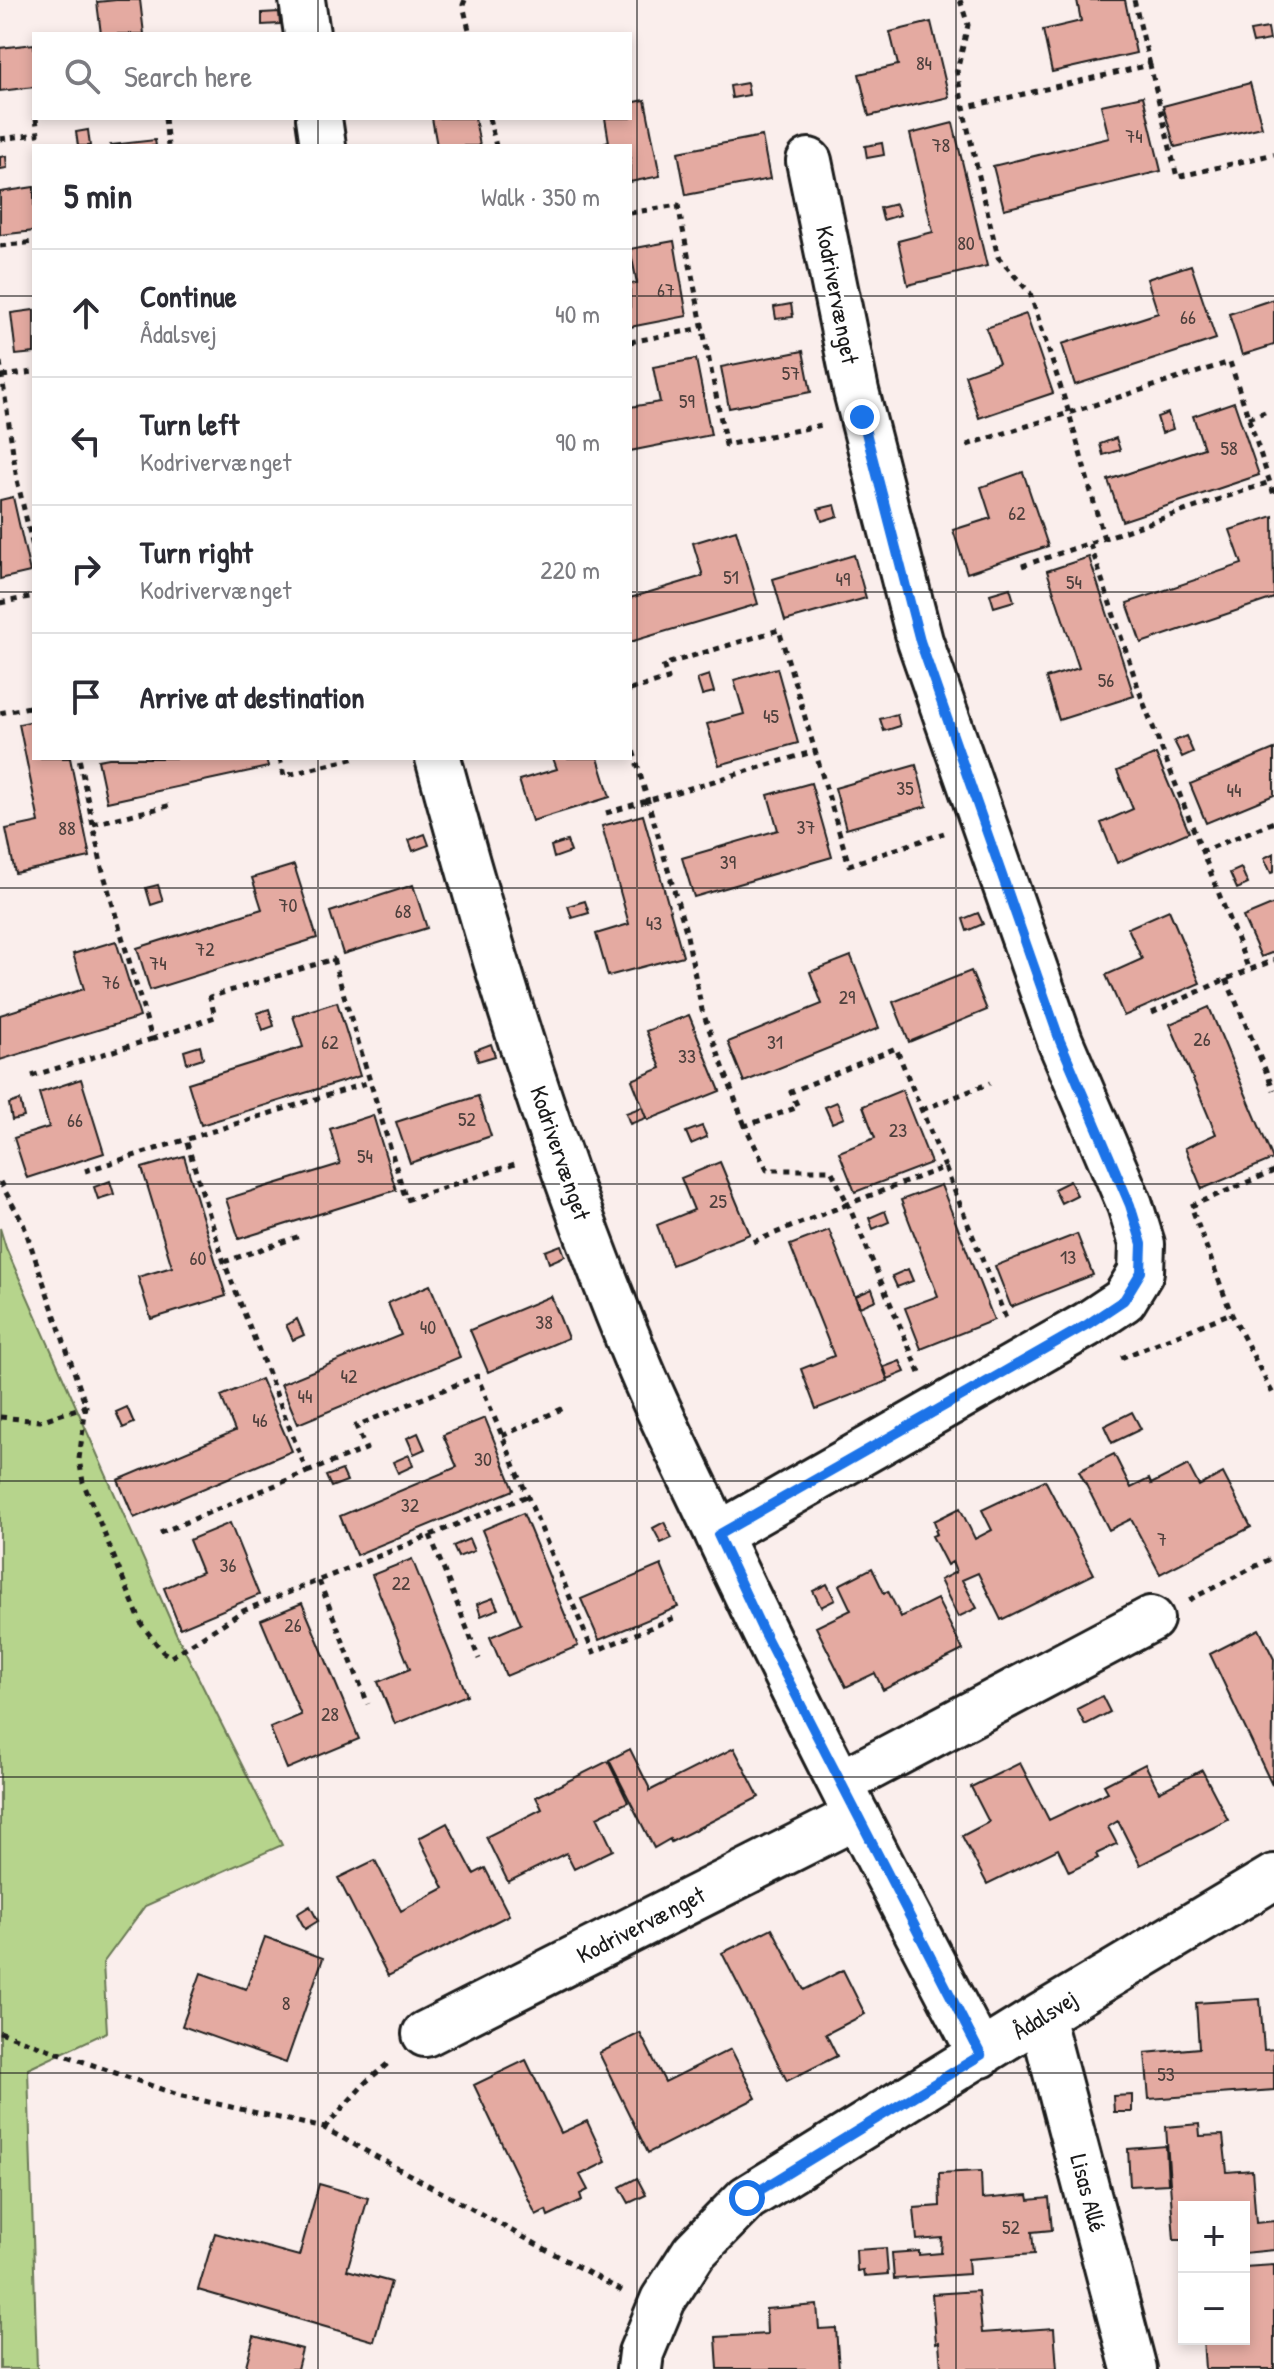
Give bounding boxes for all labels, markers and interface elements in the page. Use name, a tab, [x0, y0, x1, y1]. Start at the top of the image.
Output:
search box	[32, 32, 632, 120]
house number: 84	[916, 49, 932, 76]
icon: search	[60, 54, 104, 98]
text: Search here	[124, 56, 252, 96]
house number: 74	[1125, 122, 1143, 149]
house number: 78	[932, 131, 950, 158]
text: 5 min	[64, 173, 132, 219]
text: Walk · 350 m	[481, 179, 600, 214]
street label: Kodrivervænget	[809, 223, 867, 367]
house number: 80	[957, 229, 975, 256]
text: Continue	[140, 276, 237, 316]
house number: 67	[657, 276, 675, 303]
icon: ahead	[64, 291, 108, 335]
text: 40 m	[555, 296, 600, 331]
house number: 66	[1180, 303, 1196, 330]
text: Ådalsvej	[140, 316, 217, 351]
house number: 57	[782, 359, 800, 386]
house number: 59	[679, 387, 695, 414]
route end	[844, 399, 880, 435]
text: Turn left	[140, 404, 239, 444]
icon: left	[64, 419, 108, 463]
text: 90 m	[555, 424, 600, 459]
house number: 58	[1220, 434, 1238, 461]
text: Kodrivervænget	[140, 444, 292, 479]
house number: 62	[1008, 499, 1026, 526]
text: Turn right	[140, 532, 253, 572]
icon: right	[64, 547, 108, 591]
text: 220 m	[540, 552, 600, 587]
house number: 51	[723, 563, 739, 590]
house number: 49	[836, 565, 850, 592]
house number: 54	[1066, 568, 1082, 595]
text: Kodrivervænget	[140, 572, 292, 607]
house number: 56	[1098, 666, 1114, 693]
icon: arrive	[64, 675, 108, 719]
text: Arrive at destination	[140, 677, 365, 717]
house number: 45	[763, 702, 780, 729]
house number: 35	[896, 774, 914, 801]
house number: 44	[1227, 776, 1242, 803]
house number: 37	[797, 813, 816, 840]
house number: 88	[58, 814, 76, 841]
house number: 39	[720, 848, 736, 875]
house number: 70	[279, 891, 297, 918]
house number: 68	[395, 897, 411, 924]
house number: 43	[646, 909, 662, 936]
house number: 72	[195, 935, 215, 962]
house number: 74	[149, 949, 167, 976]
house number: 76	[102, 968, 120, 995]
house number: 29	[839, 983, 855, 1010]
house number: 26	[1193, 1025, 1211, 1052]
house number: 62	[321, 1028, 339, 1055]
house number: 31	[767, 1028, 783, 1055]
house number: 33	[678, 1042, 696, 1069]
street label: Kodrivervænget	[523, 1081, 599, 1225]
house number: 52	[458, 1105, 477, 1132]
house number: 66	[67, 1106, 83, 1133]
house number: 23	[889, 1116, 907, 1143]
house number: 54	[357, 1142, 373, 1169]
house number: 25	[709, 1187, 727, 1214]
house number: 13	[1060, 1243, 1076, 1270]
house number: 60	[190, 1244, 207, 1271]
house number: 38	[535, 1308, 553, 1335]
house number: 40	[420, 1313, 436, 1340]
house number: 42	[341, 1362, 358, 1389]
house number: 44	[298, 1382, 313, 1409]
house number: 46	[252, 1406, 268, 1433]
house number: 30	[474, 1445, 492, 1472]
house number: 32	[401, 1491, 420, 1518]
house number: 7	[1157, 1525, 1167, 1552]
house number: 36	[220, 1551, 236, 1578]
house number: 22	[392, 1569, 411, 1596]
house number: 26	[284, 1611, 302, 1638]
house number: 28	[321, 1700, 339, 1727]
street label: Kodrivervænget	[571, 1878, 711, 1970]
street label: Ådalsvej	[1006, 1982, 1083, 2047]
house number: 8	[282, 1989, 290, 2016]
house number: 53	[1157, 2060, 1175, 2087]
street label: Lisas Allé	[1063, 2150, 1115, 2236]
route start	[729, 2180, 765, 2216]
map controls	[1178, 2201, 1250, 2345]
button: +	[1178, 2201, 1250, 2273]
house number: 52	[1002, 2213, 1021, 2240]
button: −	[1178, 2273, 1250, 2345]

